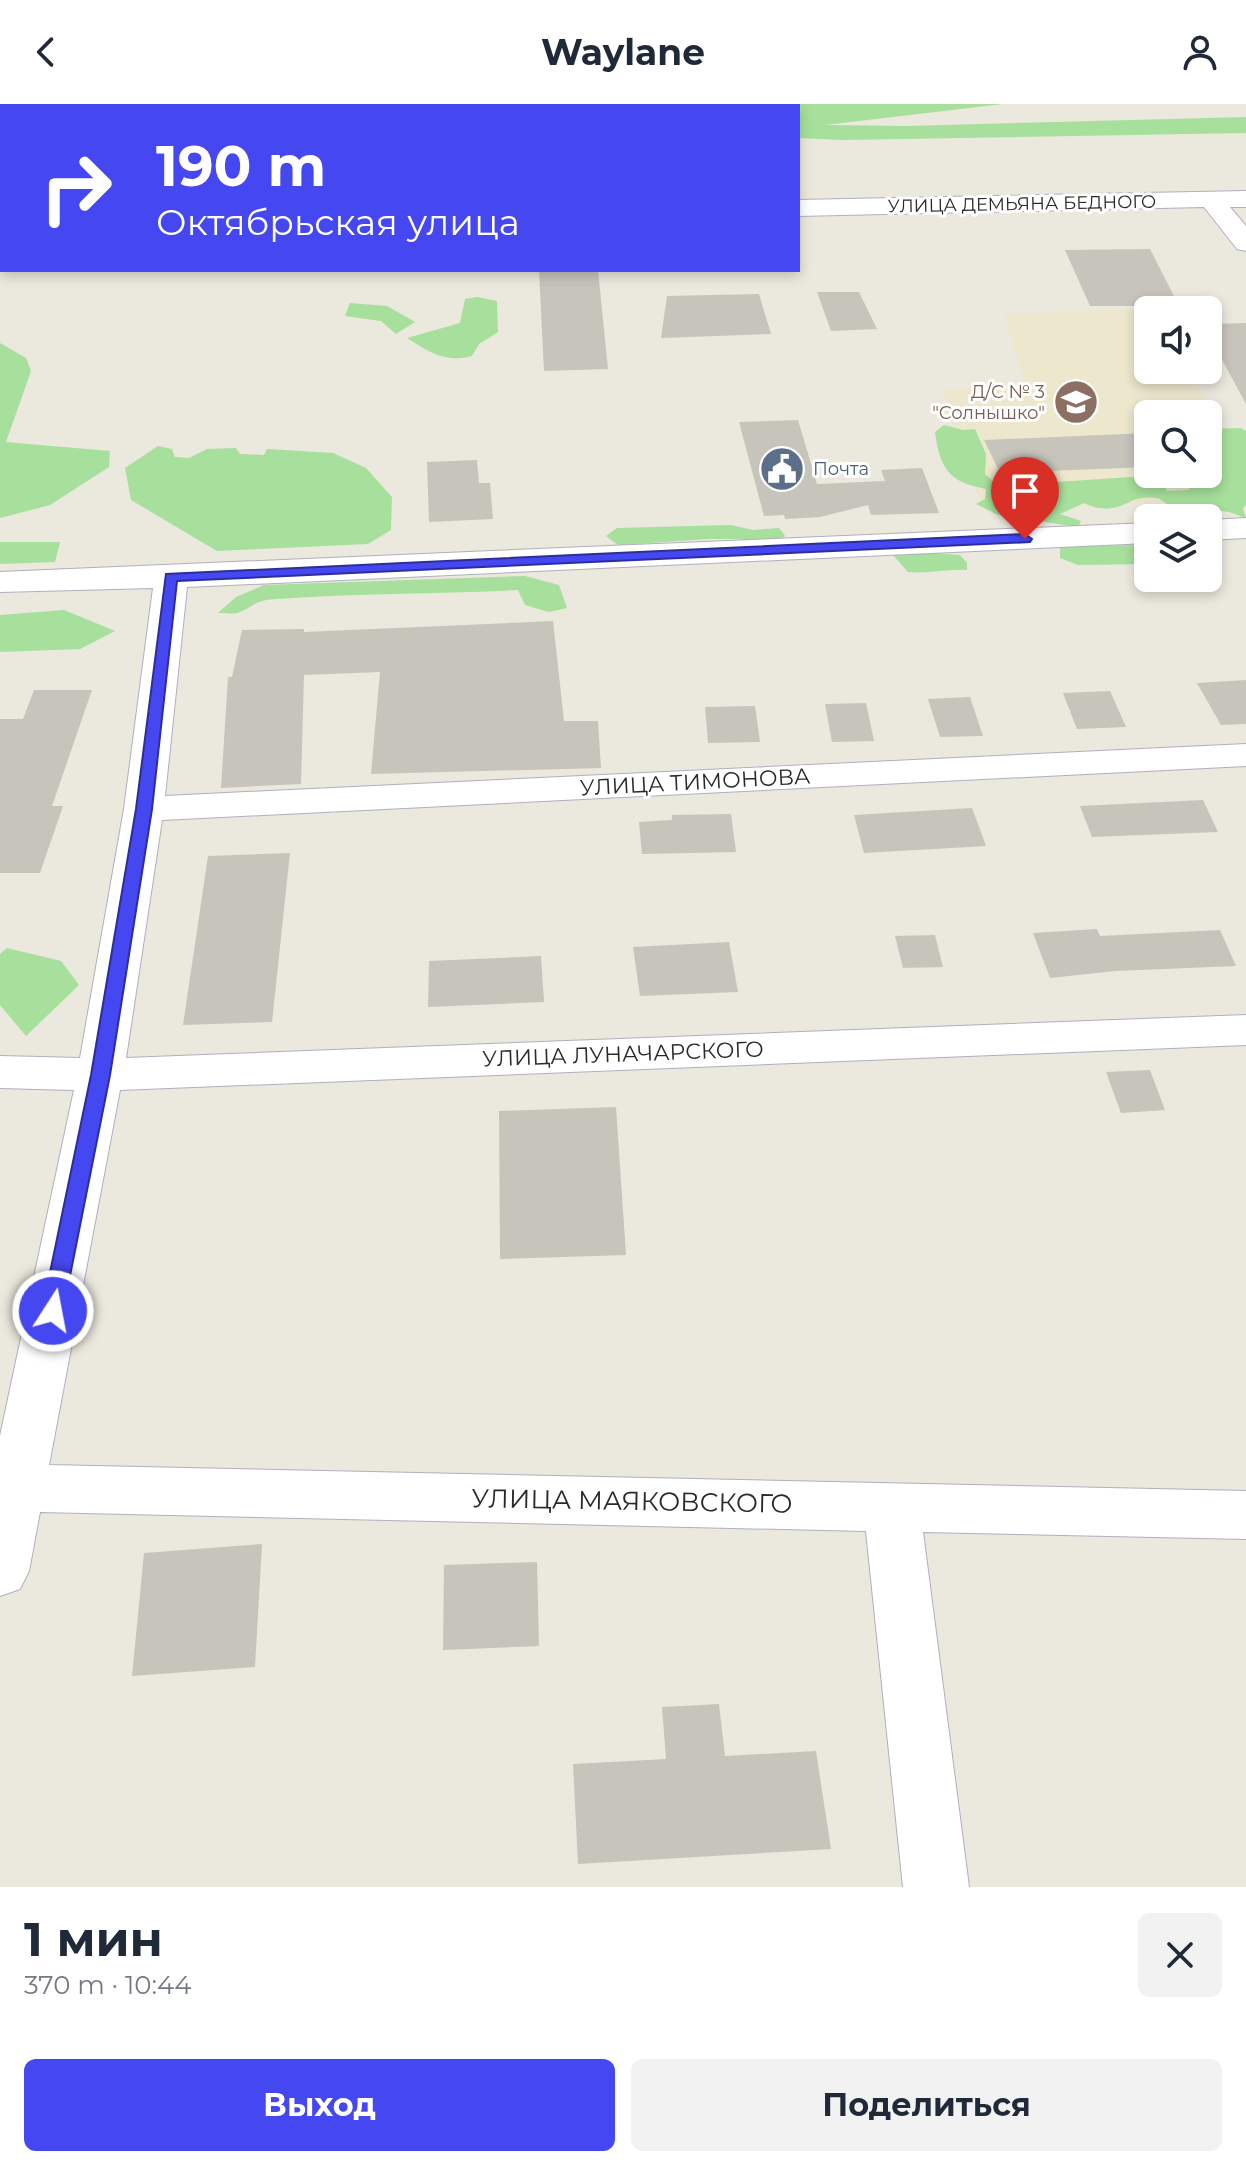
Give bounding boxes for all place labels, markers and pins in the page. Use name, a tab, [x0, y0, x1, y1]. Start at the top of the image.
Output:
school or university icon: Д/С № 3 "Солнышко"	[1052, 378, 1100, 426]
place label: Д/С № 3 "Солнышко"	[932, 381, 1045, 424]
public building icon: Почта	[758, 445, 806, 493]
pin	[991, 457, 1059, 539]
place label: Почта	[813, 458, 869, 480]

